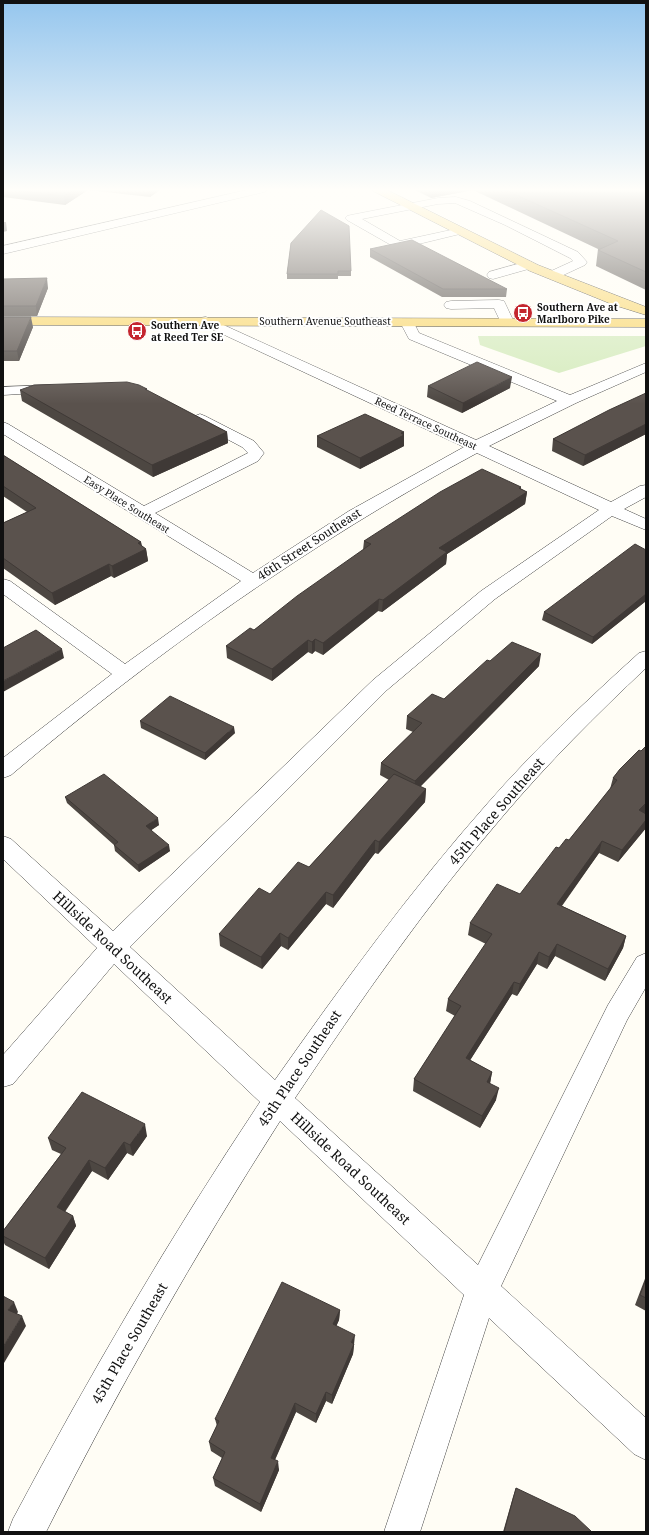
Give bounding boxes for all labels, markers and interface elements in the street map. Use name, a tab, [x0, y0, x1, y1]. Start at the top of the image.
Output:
place label: Southern Ave at Marlboro Pike	[537, 300, 618, 326]
bus stop icon: Southern Ave at Marlboro Pike	[512, 302, 534, 324]
street label: Southern Avenue Southeast	[259, 314, 391, 328]
place label: Southern Ave at Reed Ter SE	[151, 318, 224, 344]
bus stop icon: Southern Ave at Reed Ter SE	[126, 320, 148, 342]
street label: Reed Terrace Southeast	[373, 393, 480, 453]
street label: Easy Place Southeast	[81, 472, 173, 536]
street label: 46th Street Southeast	[254, 504, 364, 584]
street label: 45th Place Southeast	[444, 753, 548, 869]
street label: Hillside Road Southeast	[49, 886, 177, 1008]
street label: 45th Place Southeast	[253, 1006, 345, 1130]
street label: Hillside Road Southeast	[287, 1107, 415, 1229]
street label: 45th Place Southeast	[87, 1279, 171, 1407]

